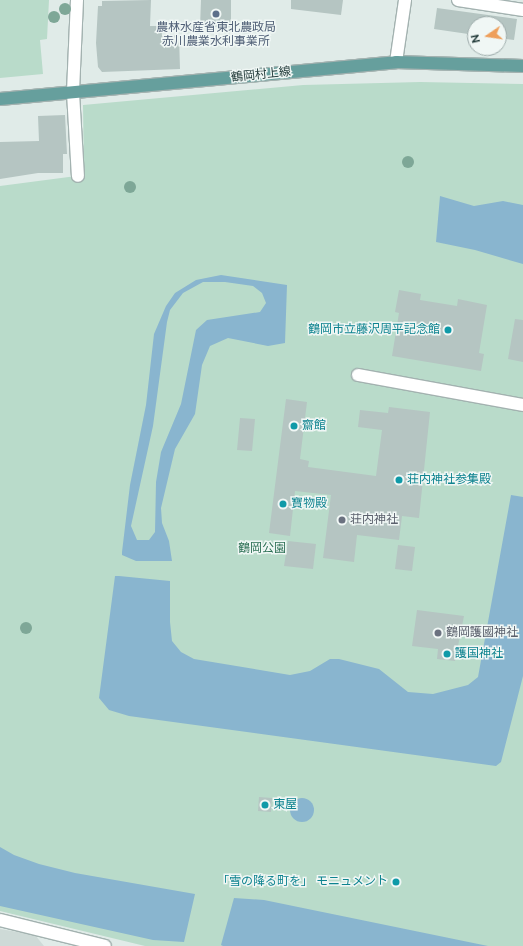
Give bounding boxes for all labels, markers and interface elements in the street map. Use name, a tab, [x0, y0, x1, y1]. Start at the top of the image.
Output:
marker: 農林水産省東北農政局 赤川農業水利事業所	[211, 9, 221, 19]
north arrow	[467, 16, 507, 56]
place label: 農林水産省東北農政局 赤川農業水利事業所	[156, 21, 276, 49]
text: N	[469, 33, 483, 44]
street label: 鶴岡村上線	[230, 65, 292, 85]
place label: 鶴岡市立藤沢周平記念館	[308, 323, 440, 337]
marker: 鶴岡市立藤沢周平記念館	[443, 325, 453, 335]
place label: 齋館	[302, 419, 326, 433]
marker: 齋館	[289, 421, 299, 431]
place label: 荘内神社参集殿	[407, 473, 491, 487]
marker: 荘内神社参集殿	[394, 475, 404, 485]
place label: 寶物殿	[291, 497, 327, 511]
marker: 寶物殿	[278, 499, 288, 509]
place label: 荘内神社	[350, 513, 398, 527]
marker: 荘内神社	[337, 515, 347, 525]
park label: 鶴岡公園	[238, 542, 286, 556]
place label: 鶴岡護國神社	[446, 626, 518, 640]
marker: 鶴岡護國神社	[433, 628, 443, 638]
place label: 護国神社	[455, 647, 503, 661]
marker: 護国神社	[442, 649, 452, 659]
place label: 東屋	[273, 798, 297, 812]
marker: 東屋	[260, 800, 270, 810]
place label: 「雪の降る町を」 モニュメント	[217, 875, 388, 889]
marker: 「雪の降る町を」 モニュメント	[391, 877, 401, 887]

